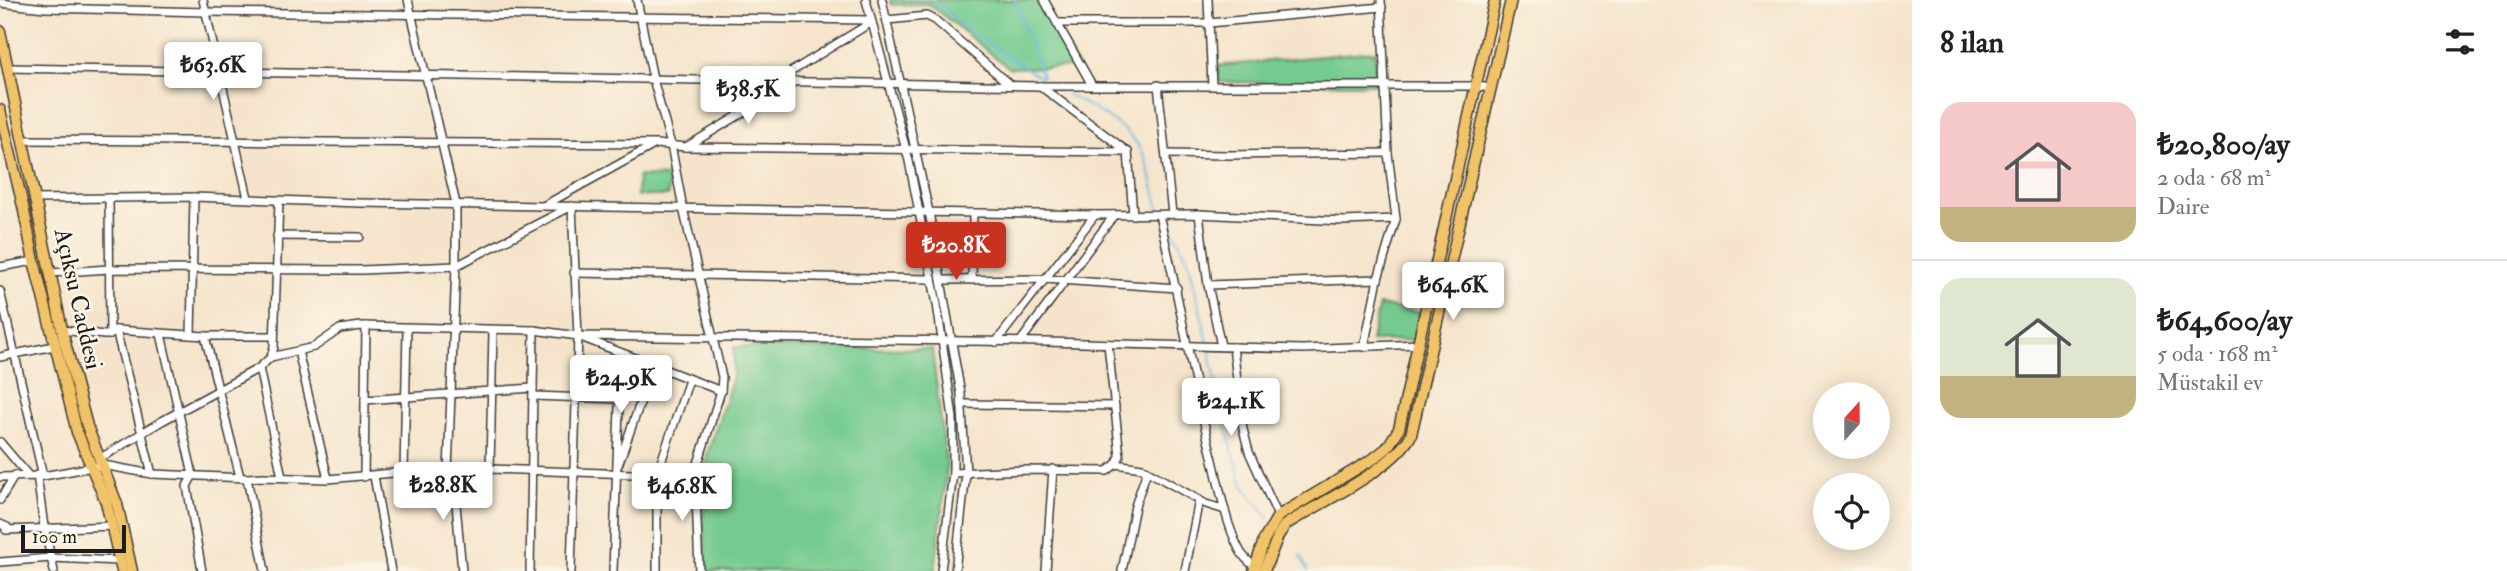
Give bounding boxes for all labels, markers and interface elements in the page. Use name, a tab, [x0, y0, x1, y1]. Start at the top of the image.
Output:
icon: filters	[2441, 23, 2479, 61]
text: 8 ilan	[1940, 24, 2004, 61]
pin: ₺63.6K	[156, 42, 270, 102]
text: ₺63.6K	[180, 50, 246, 79]
pin: ₺38.5K	[691, 66, 805, 126]
text: ₺38.5K	[716, 74, 780, 103]
text: ₺20,800/ay	[2157, 126, 2290, 163]
icon: home	[1996, 130, 2080, 214]
text: 2 oda · 68 m²	[2157, 163, 2271, 192]
text: Daire	[2157, 192, 2209, 221]
pin: ₺20.8K	[899, 222, 1013, 282]
street label: Açıksu Caddesi	[46, 224, 109, 373]
text: ₺20.8K	[922, 230, 990, 259]
pin: ₺64.6K	[1396, 262, 1510, 322]
text: ₺64.6K	[1418, 270, 1488, 299]
text: ₺64,600/ay	[2157, 302, 2292, 339]
icon: home	[1996, 306, 2080, 390]
text: 5 oda · 168 m²	[2157, 339, 2278, 368]
pin: ₺24.9K	[564, 356, 678, 415]
text: ₺24.9K	[586, 363, 656, 392]
text: Müstakil ev	[2157, 368, 2263, 397]
pin: ₺24.1K	[1174, 378, 1288, 438]
north arrow	[1813, 382, 1890, 458]
map controls	[1813, 382, 1890, 550]
text: ₺24.1K	[1198, 386, 1264, 415]
pin: ₺28.8K	[386, 462, 500, 522]
pin: ₺46.8K	[625, 463, 739, 523]
text: ₺28.8K	[410, 470, 476, 499]
text: ₺46.8K	[648, 471, 716, 500]
button: locate	[1813, 473, 1890, 550]
scale bar	[21, 522, 126, 554]
text: 100 m	[32, 525, 77, 549]

